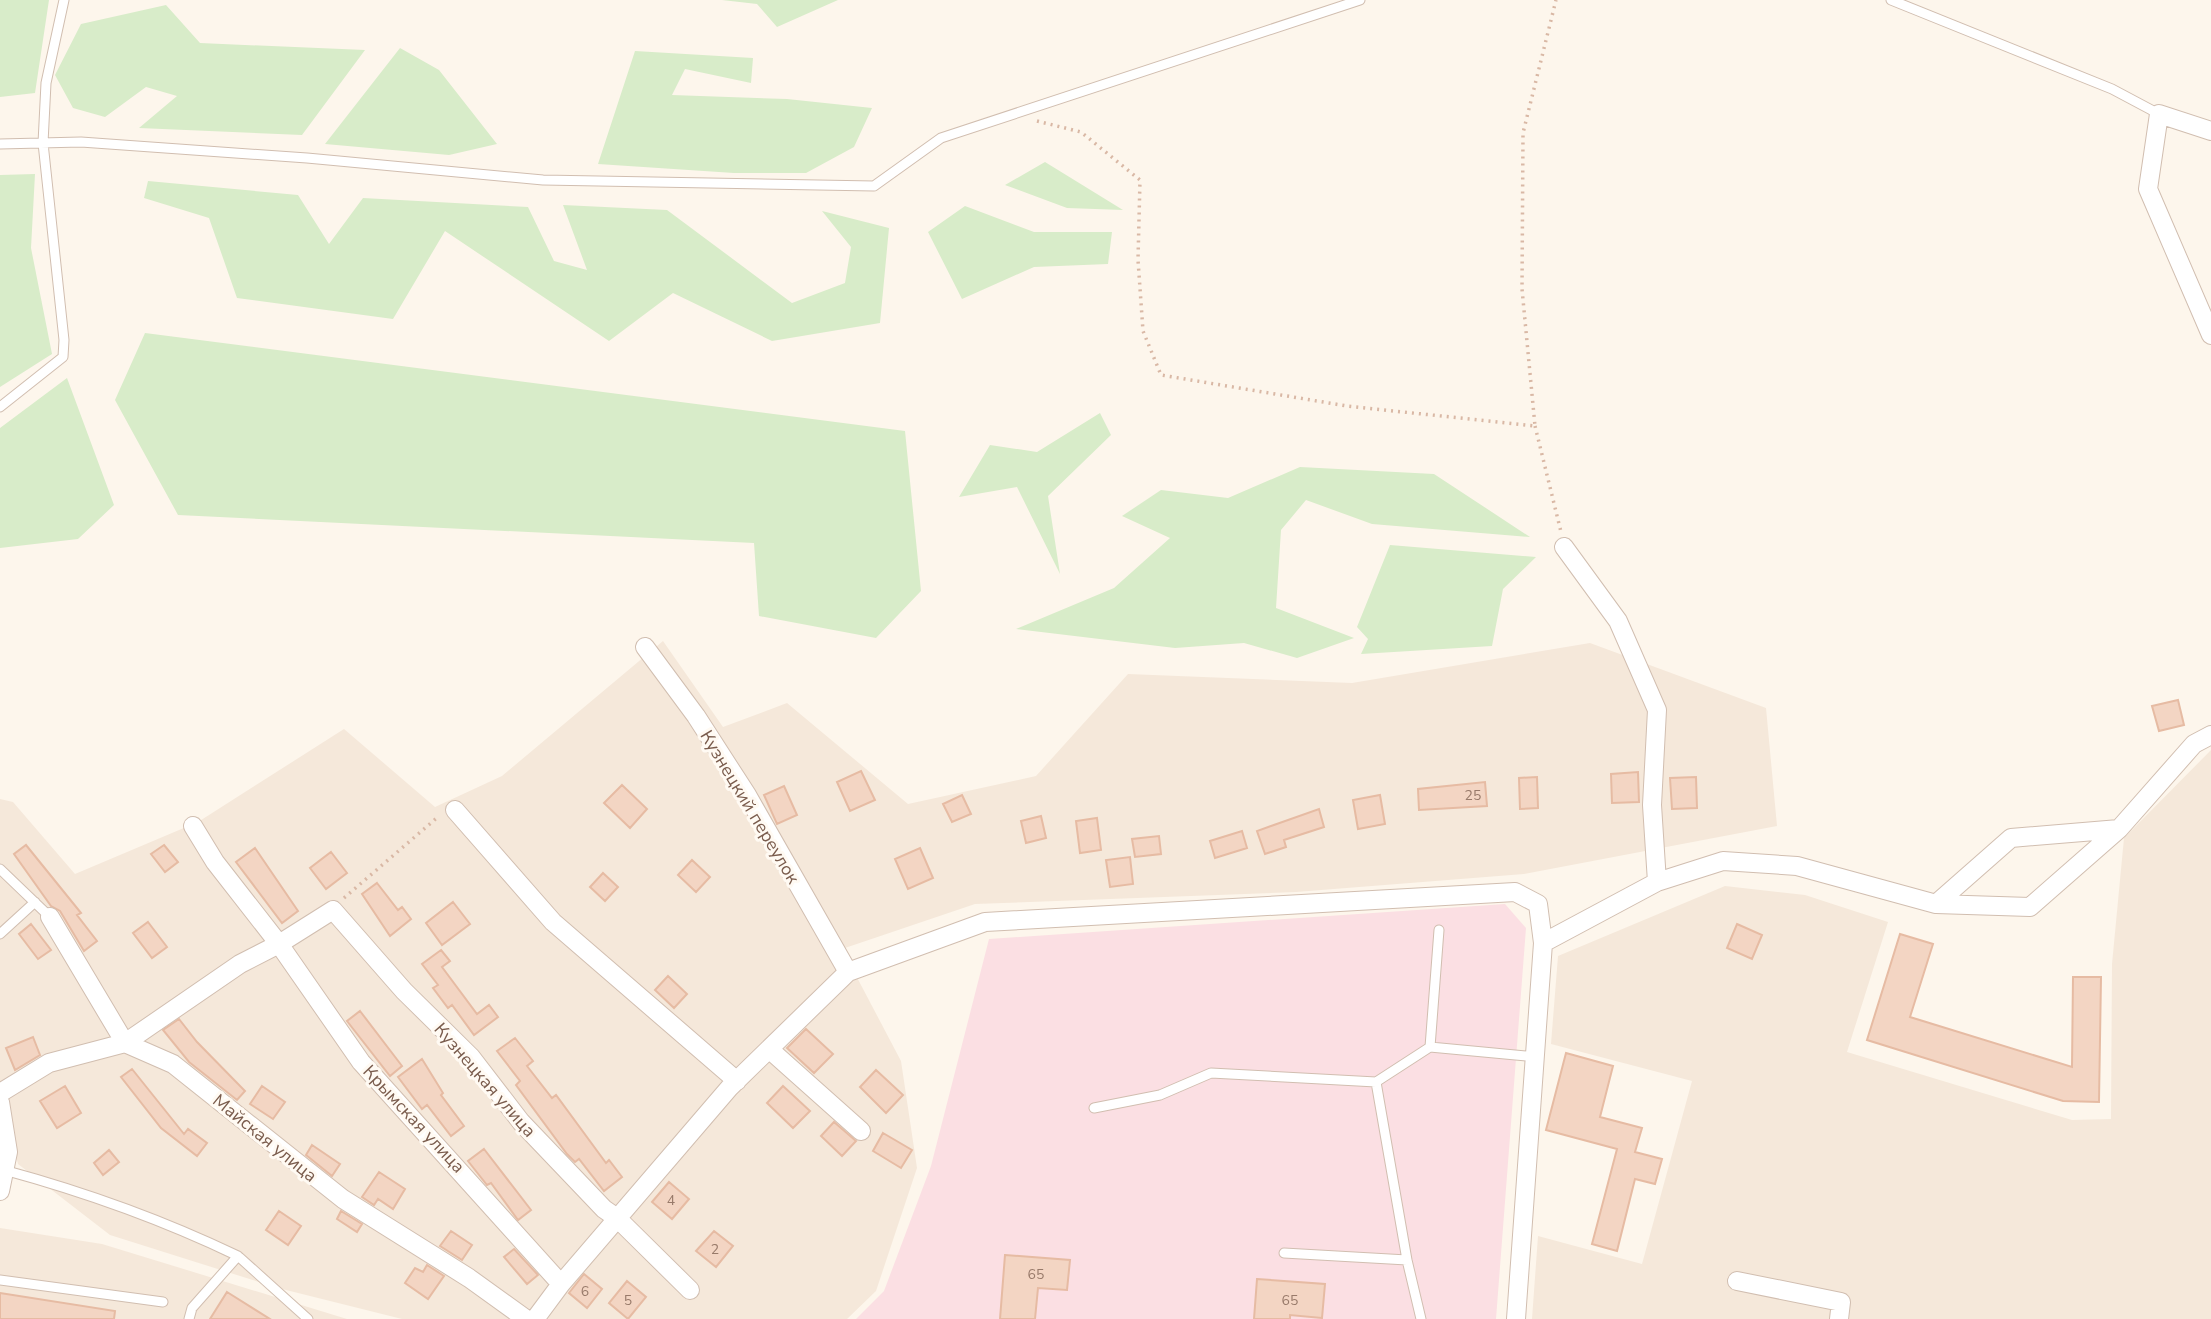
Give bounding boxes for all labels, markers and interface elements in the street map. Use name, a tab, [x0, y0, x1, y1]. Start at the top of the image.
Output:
street label: Кузнецкий переулок	[695, 726, 806, 889]
house number: 25	[1465, 786, 1481, 805]
street label: Кузнецкая улица	[429, 1018, 541, 1142]
street label: Крымская улица	[358, 1060, 470, 1178]
street label: Майская улица	[208, 1088, 322, 1188]
house number: 4	[667, 1191, 675, 1210]
house number: 2	[711, 1240, 719, 1259]
house number: 65	[1028, 1265, 1044, 1284]
house number: 6	[581, 1282, 589, 1301]
house number: 5	[624, 1291, 632, 1310]
house number: 65	[1282, 1291, 1298, 1310]

